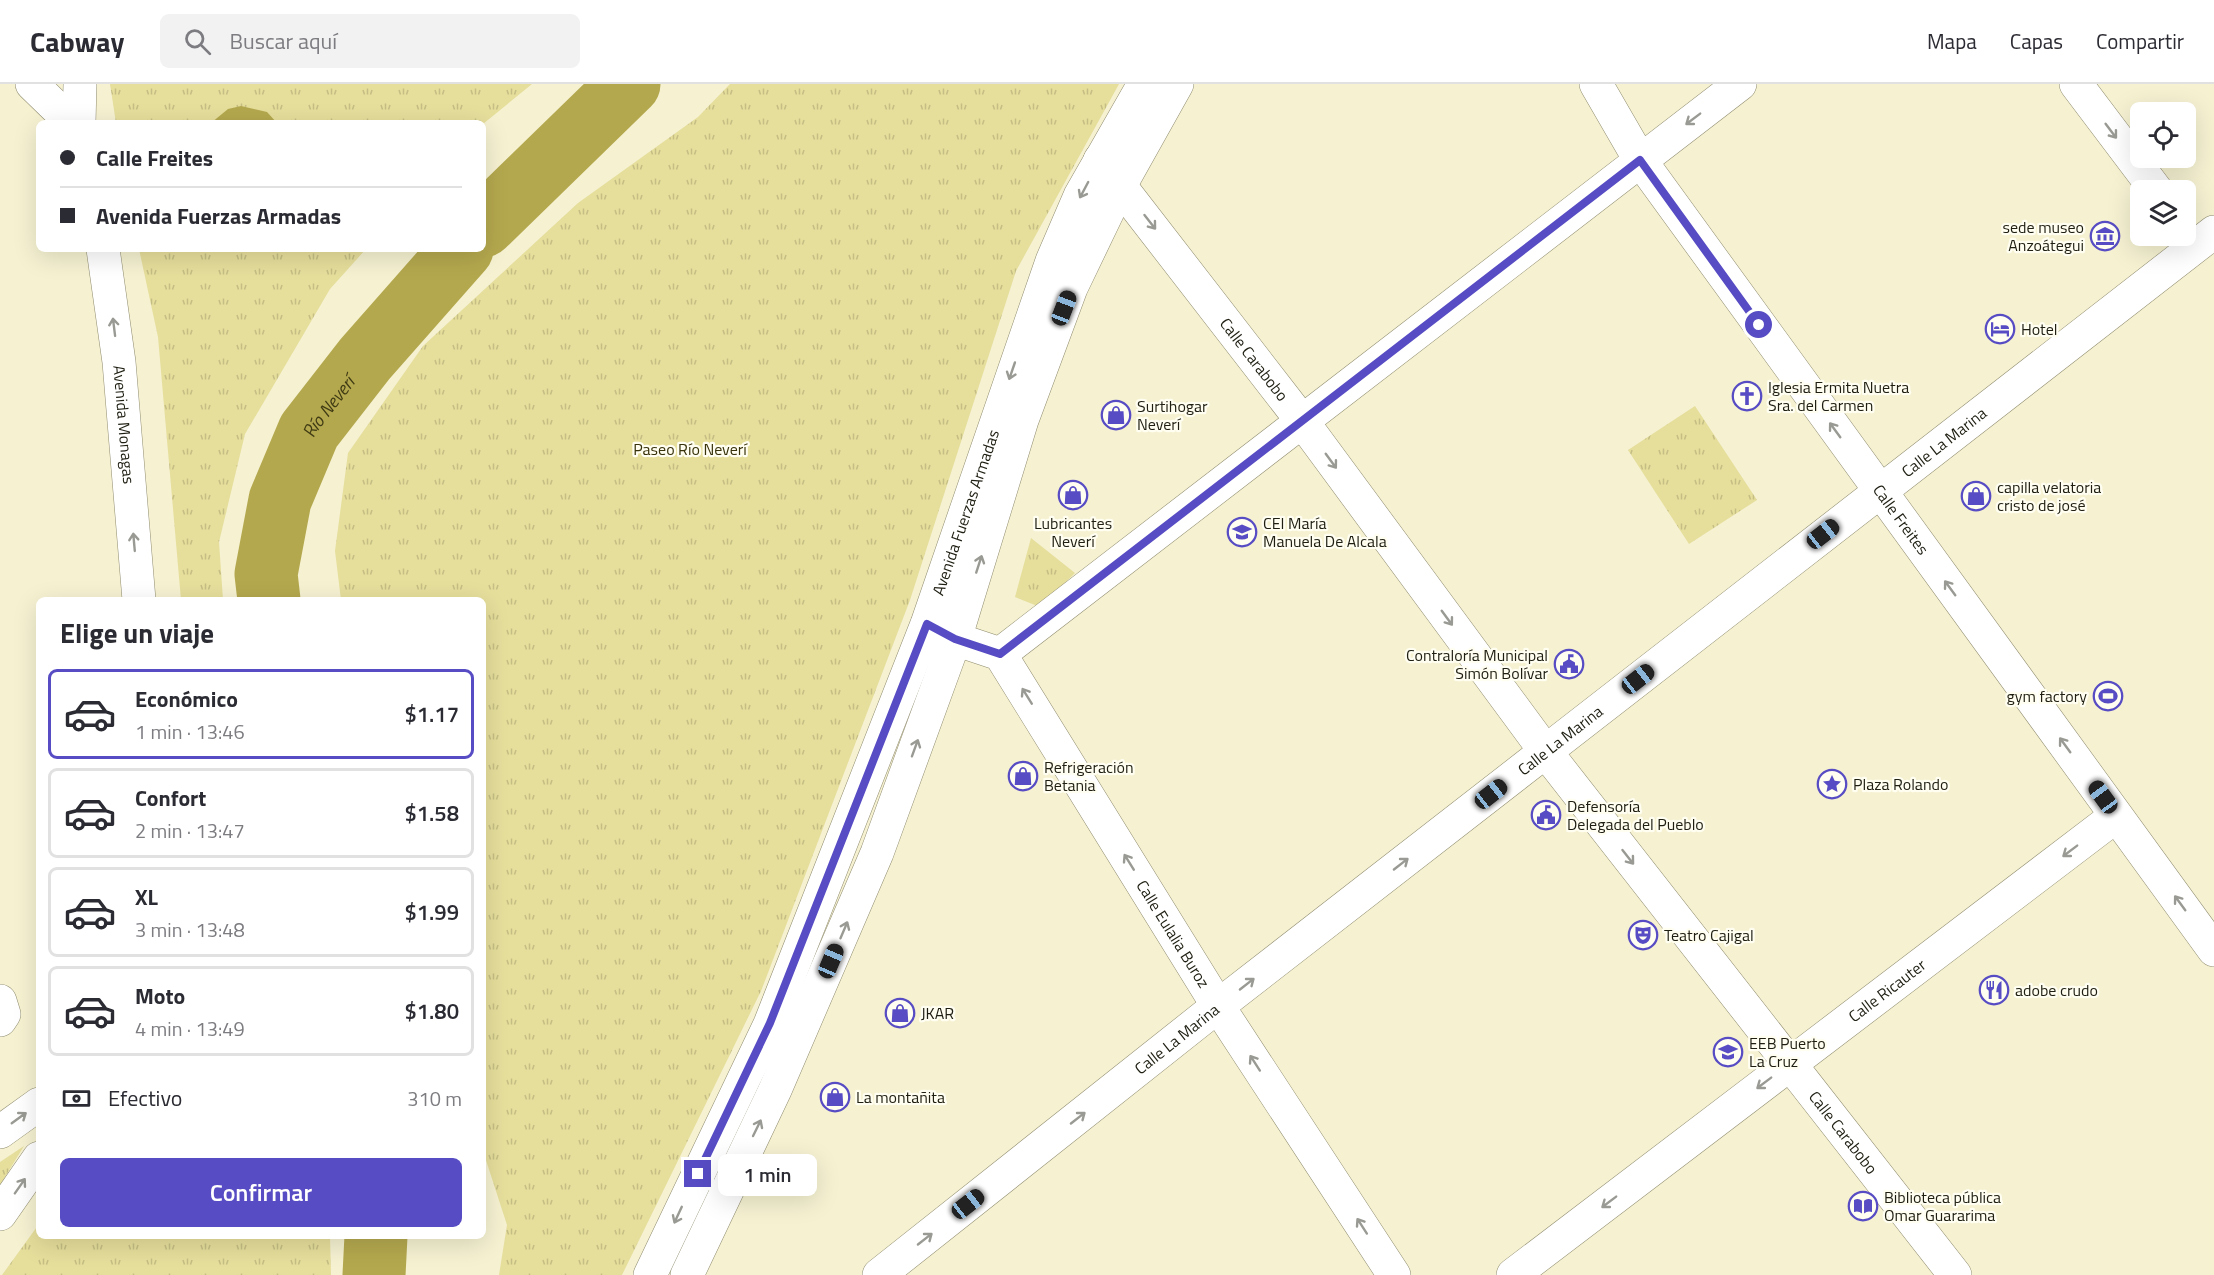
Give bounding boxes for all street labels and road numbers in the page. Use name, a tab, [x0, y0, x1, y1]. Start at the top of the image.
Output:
street label: Calle Carabobo	[1214, 312, 1294, 406]
street label: Avenida Monagas	[107, 364, 141, 485]
street label: Calle La Marina	[1896, 401, 1992, 483]
street label: Avenida Fuerzas Armadas	[926, 426, 1005, 599]
street label: Calle Freites	[1867, 479, 1935, 560]
street label: Calle La Marina	[1512, 699, 1608, 781]
street label: Calle Eulalia Buroz	[1131, 875, 1216, 992]
street label: Calle Ricauter	[1843, 953, 1931, 1028]
street label: Calle La Marina	[1129, 998, 1224, 1080]
street label: Calle Carabobo	[1803, 1086, 1884, 1179]

